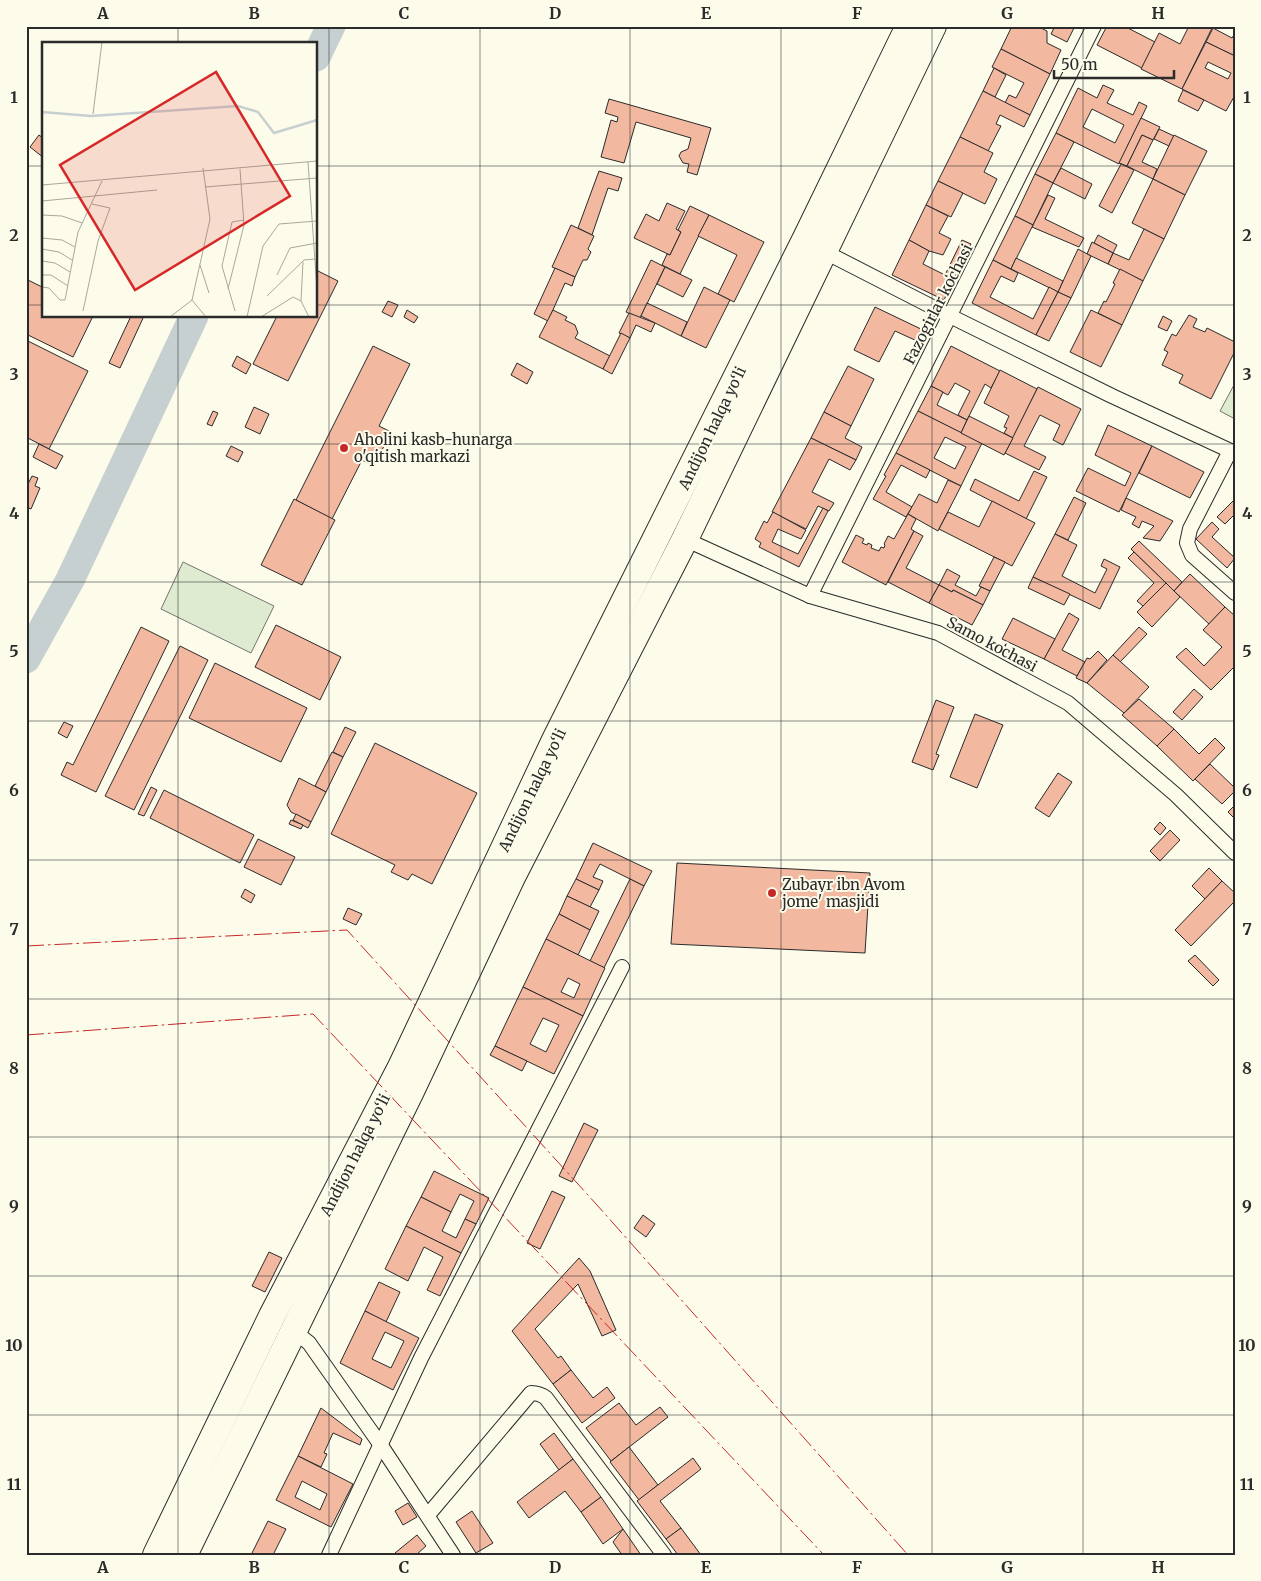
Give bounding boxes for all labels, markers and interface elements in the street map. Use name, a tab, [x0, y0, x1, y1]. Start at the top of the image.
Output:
text: A	[96, 3, 109, 23]
text: B	[248, 3, 260, 23]
text: C	[399, 3, 409, 23]
text: D	[549, 3, 561, 23]
text: E	[701, 3, 712, 23]
text: F	[852, 3, 862, 23]
text: G	[1001, 3, 1013, 23]
text: H	[1151, 3, 1165, 23]
inset map	[42, 42, 318, 318]
scale bar	[1054, 48, 1174, 80]
text: 50 m	[1061, 55, 1098, 74]
text: 1	[10, 87, 18, 107]
text: 1	[1243, 87, 1251, 107]
text: 2	[9, 225, 19, 245]
text: 2	[1242, 225, 1252, 245]
street label: Fazogirlar koʻchasi	[899, 241, 977, 367]
street label: Andijon halqa yo‘li	[674, 363, 750, 494]
text: 3	[9, 364, 19, 384]
text: 3	[1242, 364, 1252, 384]
place label: Aholini kasb-hunarga o'qitish markazi	[353, 430, 512, 466]
marker: Aholini kasb-hunarga o'qitish markazi	[338, 442, 350, 454]
text: 4	[9, 503, 19, 523]
text: 4	[1242, 503, 1252, 523]
street label: Samo koʻchasi	[944, 612, 1041, 676]
text: 5	[9, 641, 19, 661]
text: 5	[1242, 641, 1252, 661]
street label: Andijon halqa yo‘li	[494, 725, 570, 856]
text: 6	[9, 780, 19, 800]
text: 6	[1242, 780, 1252, 800]
place label: Zubayr ibn Avom jome' masjidi	[781, 875, 905, 911]
marker: Zubayr ibn Avom jome' masjidi	[766, 887, 778, 899]
text: 7	[9, 919, 19, 939]
text: 7	[1242, 919, 1252, 939]
text: 8	[9, 1058, 19, 1078]
text: 8	[1242, 1058, 1252, 1078]
street label: Andijon halqa yo‘li	[316, 1091, 394, 1220]
text: 9	[9, 1196, 19, 1216]
text: 9	[1242, 1196, 1252, 1216]
text: 10	[5, 1335, 23, 1355]
text: 10	[1238, 1335, 1256, 1355]
text: 11	[7, 1474, 22, 1494]
text: 11	[1240, 1474, 1255, 1494]
text: A	[96, 1557, 109, 1577]
text: B	[248, 1557, 260, 1577]
text: C	[399, 1557, 409, 1577]
text: D	[549, 1557, 561, 1577]
text: E	[701, 1557, 712, 1577]
text: F	[852, 1557, 862, 1577]
text: G	[1001, 1557, 1013, 1577]
text: H	[1151, 1557, 1165, 1577]

